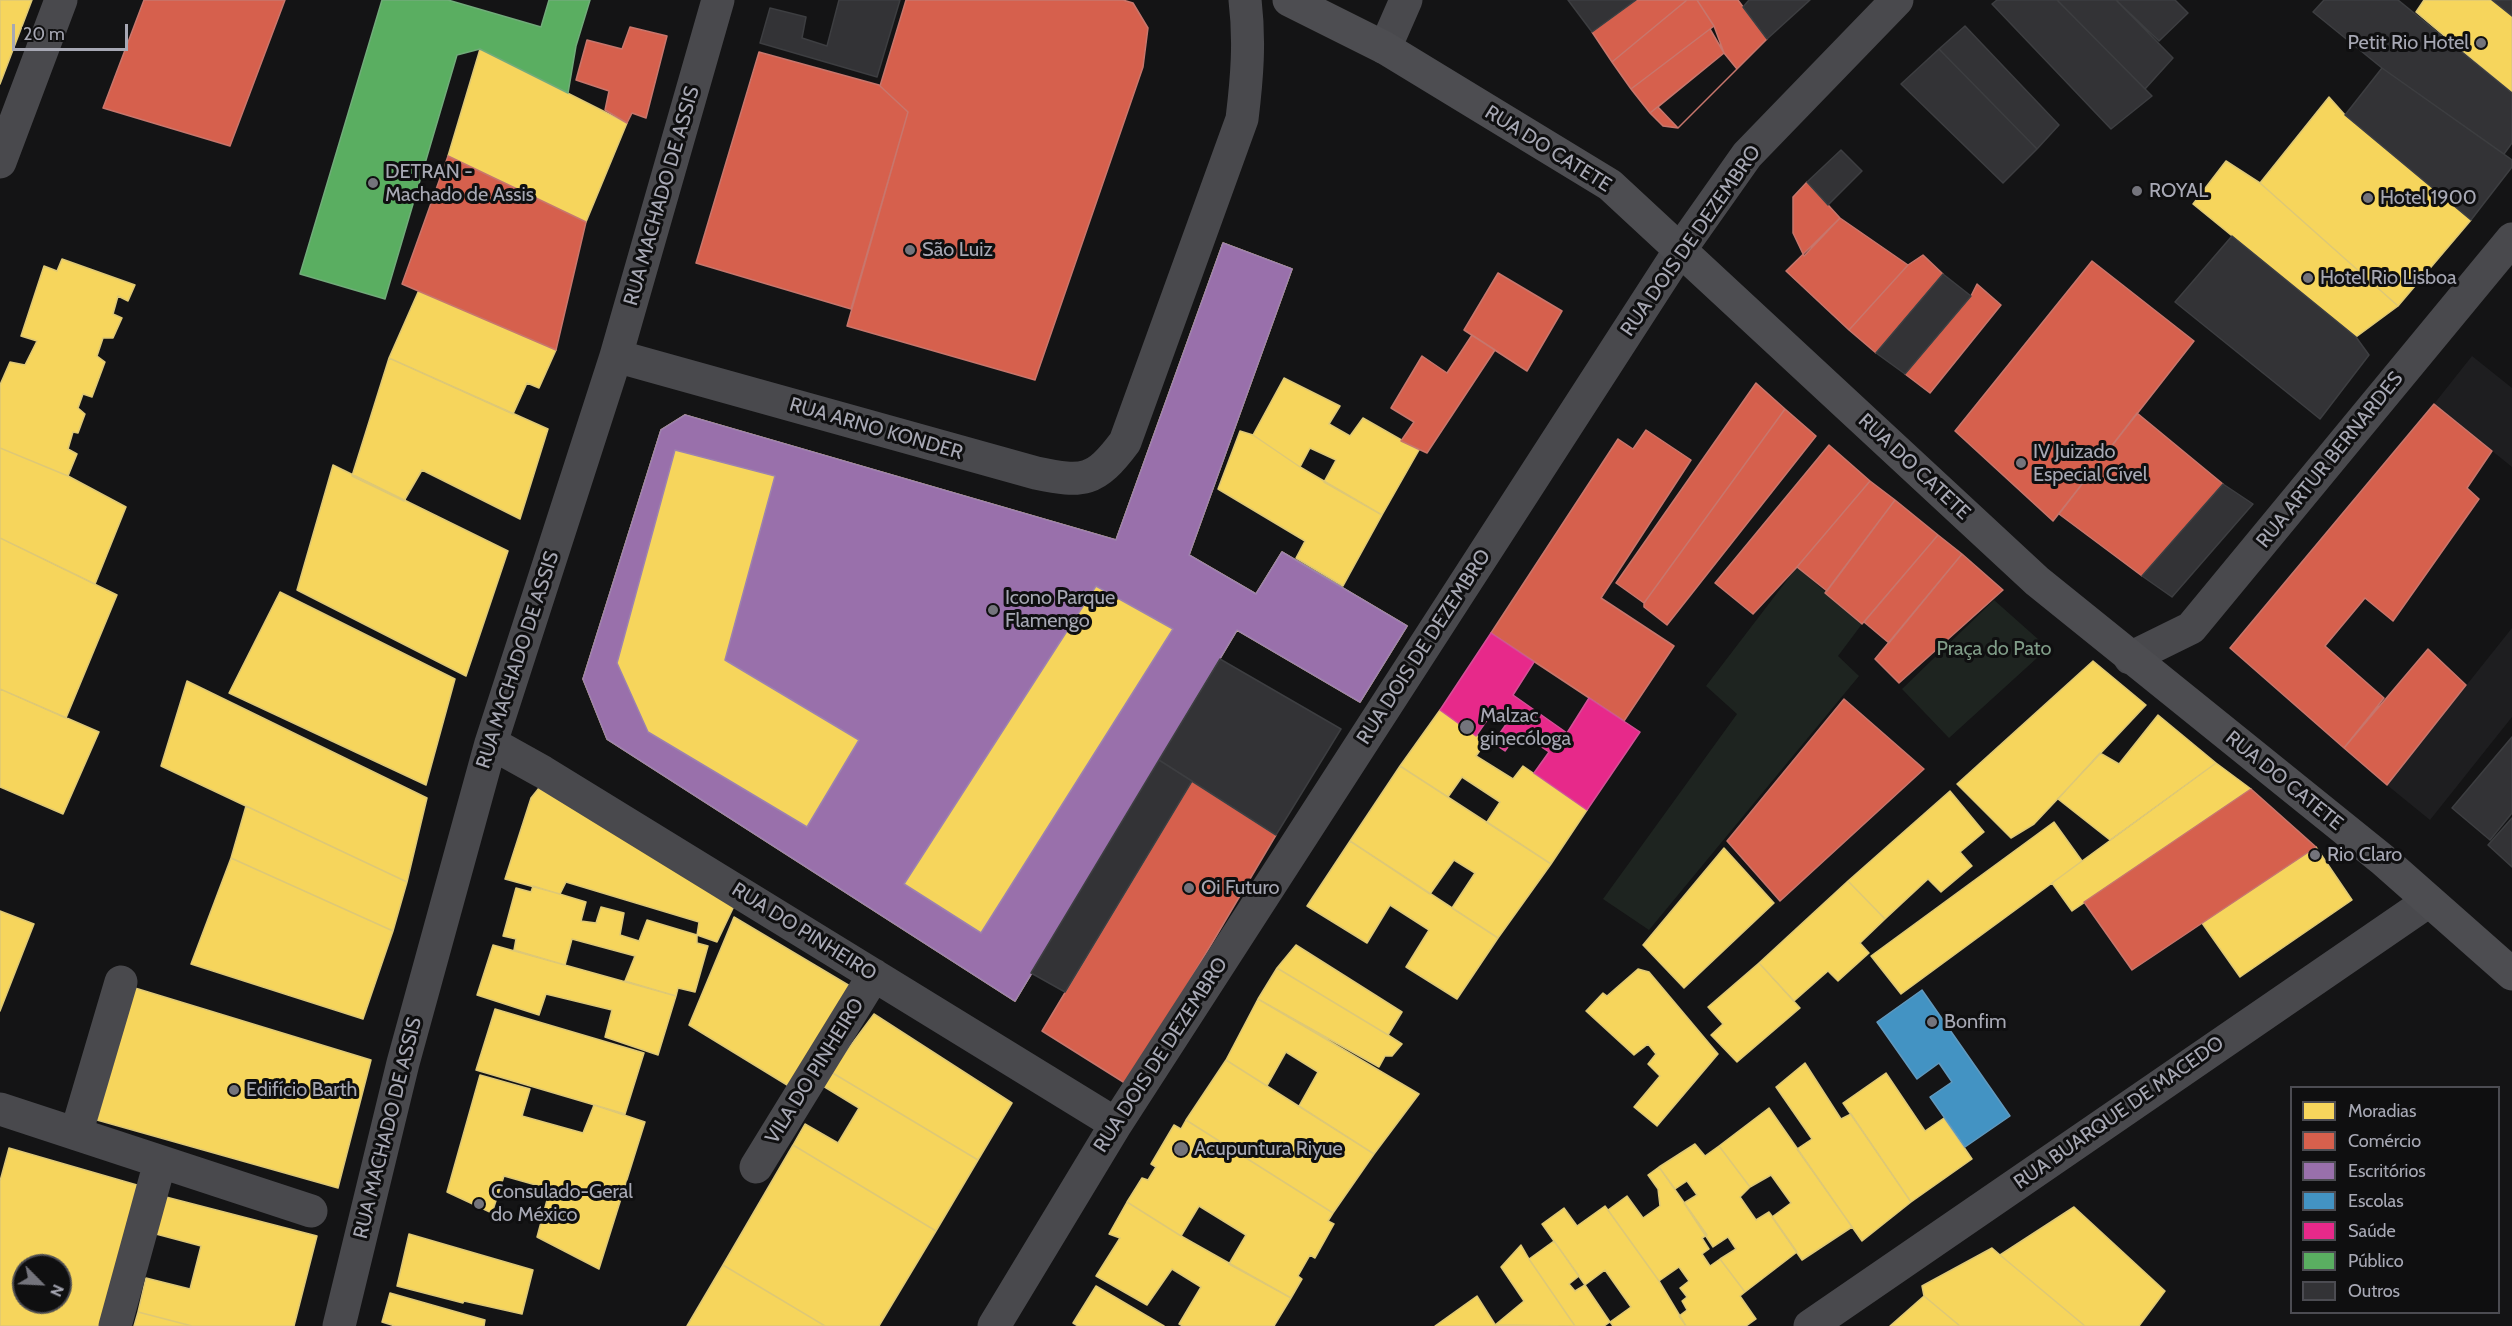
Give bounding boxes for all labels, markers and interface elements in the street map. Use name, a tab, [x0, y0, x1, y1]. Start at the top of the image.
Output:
scale bar	[15, 12, 130, 50]
text: 20 m	[23, 23, 65, 45]
place label: Petit Rio Hotel	[2347, 31, 2469, 55]
marker: Petit Rio Hotel	[2474, 36, 2488, 50]
street label: RUA MACHADO DE ASSIS	[619, 84, 705, 308]
street label: RUA DO CATETE	[1480, 101, 1616, 197]
street label: RUA DOIS DE DEZEMBRO	[1616, 141, 1766, 341]
place label: DETRAN - Machado de Assis	[385, 160, 534, 207]
marker: DETRAN - Machado de Assis	[366, 176, 380, 190]
place label: ROYAL	[2149, 179, 2208, 203]
marker: ROYAL	[2130, 184, 2144, 198]
place label: Hotel 1900	[2380, 186, 2477, 210]
marker: Hotel 1900	[2361, 191, 2375, 205]
place label: São Luiz	[922, 238, 993, 262]
marker: São Luiz	[903, 243, 917, 257]
place label: Hotel Rio Lisboa	[2320, 266, 2457, 290]
marker: Hotel Rio Lisboa	[2301, 271, 2315, 285]
street label: RUA ARTUR BERNARDES	[2252, 367, 2408, 553]
street label: RUA ARNO KONDER	[787, 393, 965, 465]
street label: RUA DO CATETE	[1853, 409, 1975, 525]
place label: IV Juizado Especial Cível	[2033, 440, 2148, 487]
marker: IV Juizado Especial Cível	[2014, 456, 2028, 470]
street label: RUA DOIS DE DEZEMBRO	[1352, 545, 1496, 749]
street label: RUA MACHADO DE ASSIS	[471, 548, 565, 772]
place label: Icono Parque Flamengo	[1005, 586, 1115, 633]
marker: Icono Parque Flamengo	[986, 603, 1000, 617]
park label: Praça do Pato	[1936, 637, 2052, 661]
place label: Malzac ginecóloga	[1480, 704, 1571, 751]
marker: Malzac ginecóloga	[1458, 718, 1476, 736]
street label: RUA DO CATETE	[2220, 726, 2348, 836]
place label: Rio Claro	[2327, 843, 2402, 867]
marker: Rio Claro	[2308, 848, 2322, 862]
place label: Oi Futuro	[1201, 876, 1279, 900]
street label: RUA DO PINHEIRO	[727, 878, 881, 986]
marker: Oi Futuro	[1182, 881, 1196, 895]
street label: RUA DOIS DE DEZEMBRO	[1089, 953, 1233, 1157]
street label: VILA DO PINHEIRO	[761, 994, 869, 1148]
place label: Bonfim	[1944, 1010, 2006, 1034]
street label: RUA MACHADO DE ASSIS	[349, 1015, 427, 1241]
marker: Bonfim	[1925, 1015, 1939, 1029]
street label: RUA BUARQUE DE MACEDO	[2009, 1031, 2229, 1195]
place label: Edifício Barth	[246, 1078, 357, 1102]
marker: Edifício Barth	[227, 1083, 241, 1097]
legend	[2290, 1086, 2500, 1314]
text: Moradias	[2348, 1100, 2416, 1122]
text: Comércio	[2348, 1130, 2421, 1152]
place label: Acupuntura Riyue	[1194, 1137, 1343, 1161]
marker: Acupuntura Riyue	[1172, 1140, 1190, 1158]
text: Escritórios	[2348, 1160, 2426, 1182]
place label: Consulado-Geral do México	[491, 1180, 633, 1227]
text: Escolas	[2348, 1190, 2404, 1212]
marker: Consulado-Geral do México	[472, 1197, 486, 1211]
text: Saúde	[2348, 1220, 2396, 1242]
text: Público	[2348, 1250, 2404, 1272]
north arrow	[12, 1254, 72, 1314]
text: Outros	[2348, 1280, 2400, 1302]
text: N	[46, 1282, 68, 1300]

